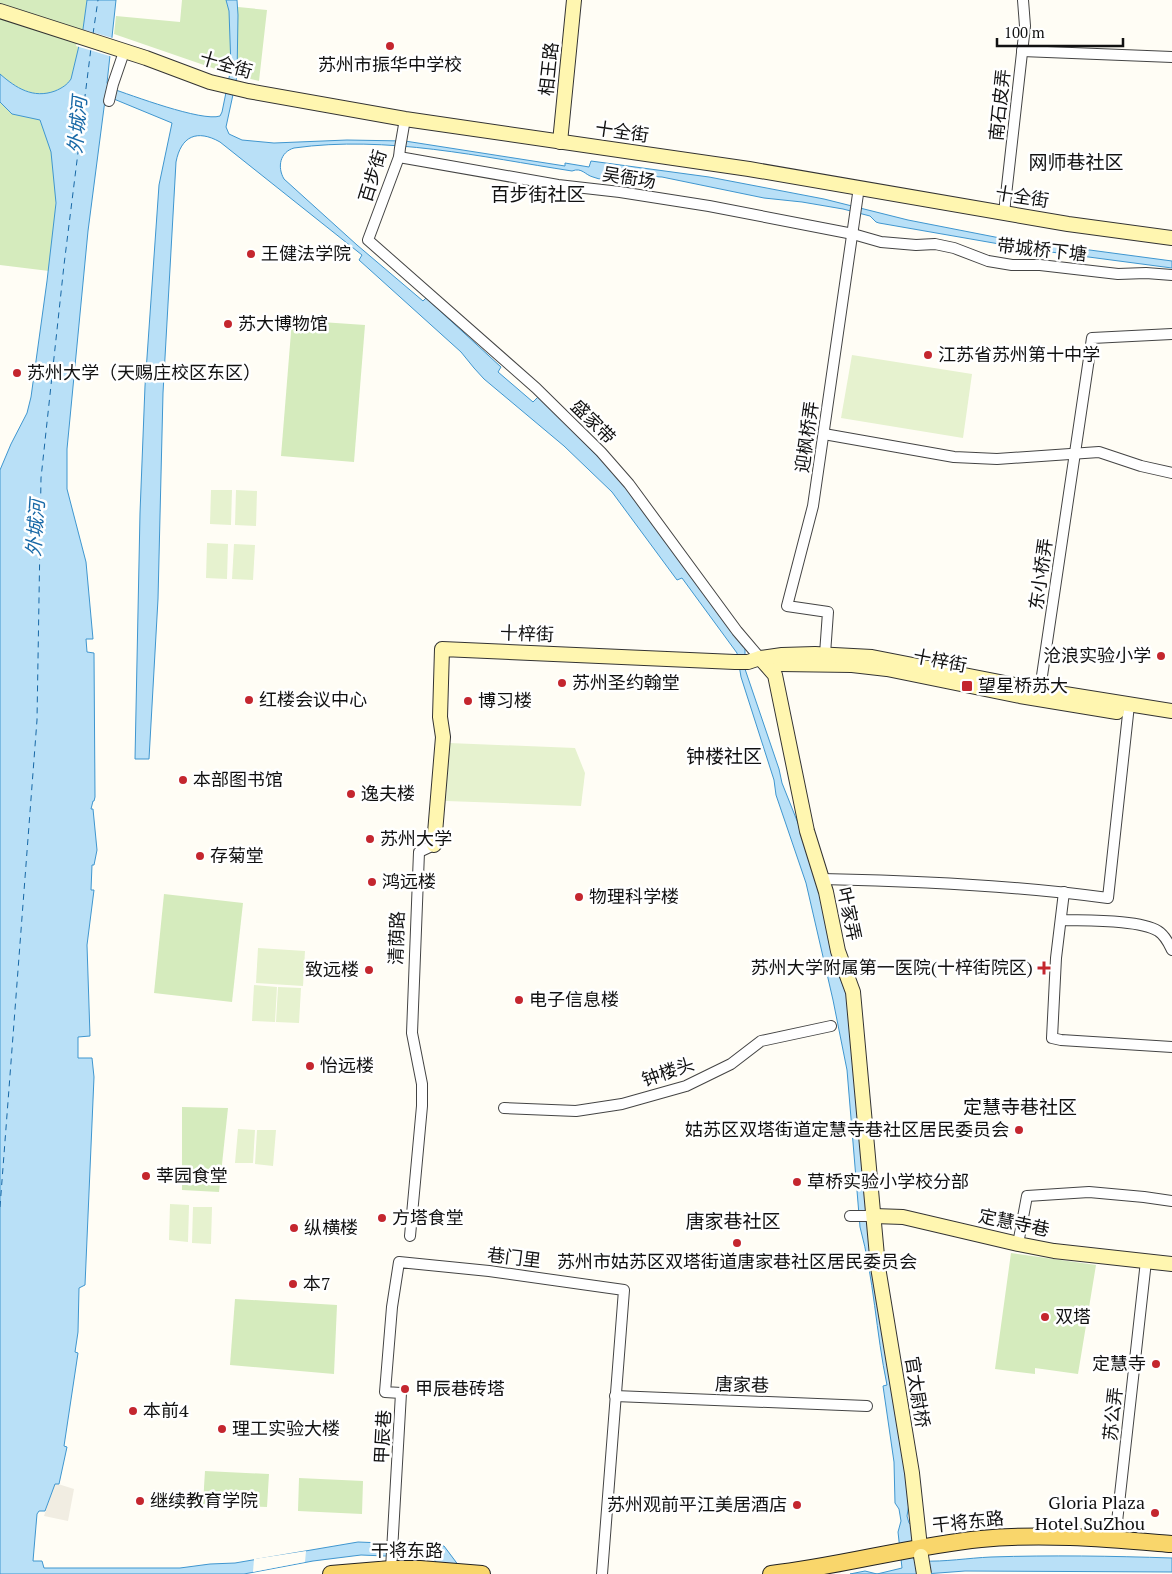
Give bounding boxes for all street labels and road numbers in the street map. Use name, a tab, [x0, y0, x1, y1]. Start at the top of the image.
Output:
street label: 相王路	[533, 41, 563, 97]
street label: 十全街	[197, 45, 256, 83]
street label: 南石皮弄	[983, 68, 1015, 142]
street label: 十全街	[594, 115, 651, 147]
street label: 百步街	[353, 146, 391, 205]
street label: 吴衙场	[601, 161, 658, 193]
street label: 十全街	[994, 180, 1051, 212]
street label: 带城桥下塘	[996, 232, 1088, 266]
street label: 盛家带	[566, 394, 621, 449]
street label: 迎枫桥弄	[789, 400, 823, 474]
street label: 东小桥弄	[1023, 537, 1057, 611]
street label: 十梓街	[500, 620, 554, 646]
street label: 十梓街	[911, 643, 969, 677]
street label: 叶家弄	[833, 885, 867, 943]
street label: 清荫路	[383, 911, 409, 965]
street label: 钟楼头	[638, 1051, 697, 1091]
street label: 定慧寺巷	[976, 1203, 1052, 1241]
street label: 巷门里	[486, 1242, 542, 1272]
street label: 官太尉桥	[901, 1354, 935, 1429]
street label: 唐家巷	[715, 1371, 769, 1397]
street label: 苏公弄	[1097, 1386, 1127, 1442]
street label: 甲辰巷	[369, 1409, 395, 1465]
street label: 干将东路	[931, 1505, 1005, 1537]
street label: 干将东路	[371, 1538, 443, 1562]

